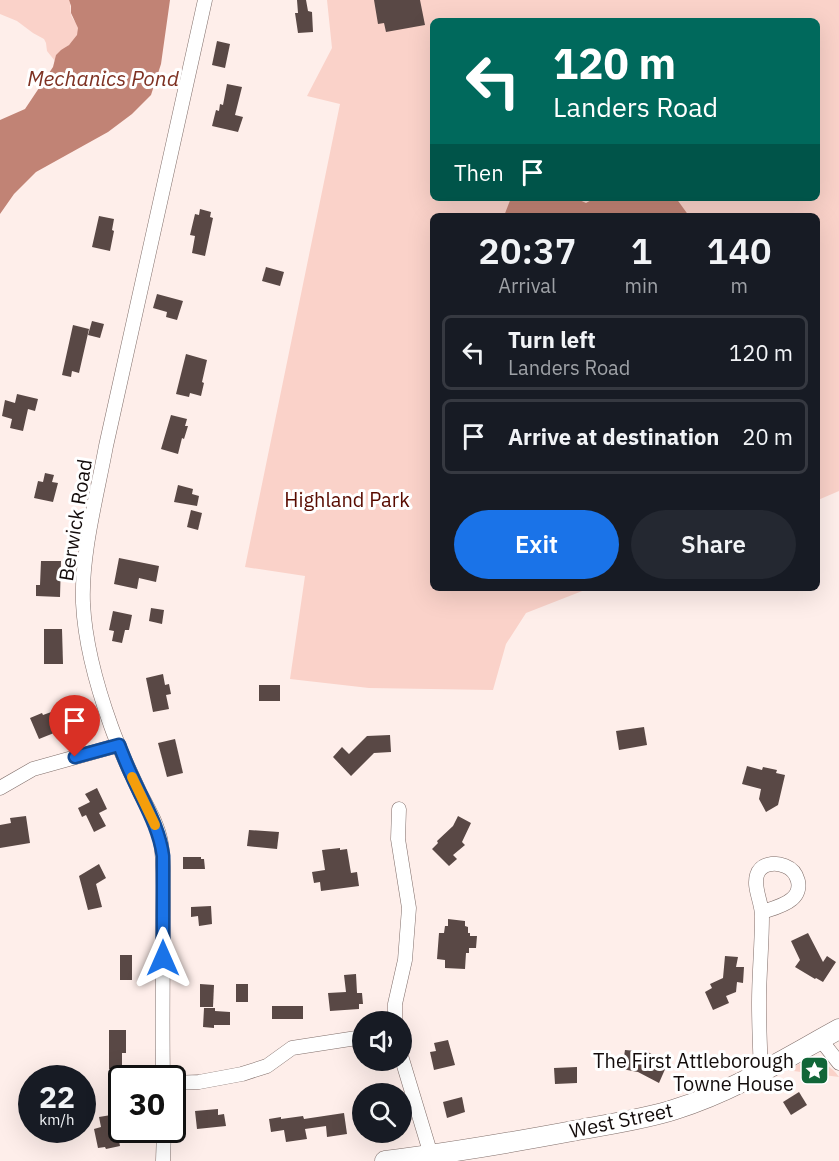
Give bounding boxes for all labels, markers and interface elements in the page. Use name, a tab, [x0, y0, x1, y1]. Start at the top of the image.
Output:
text: 120 m	[553, 36, 676, 91]
icon: left	[454, 42, 532, 120]
water label: Mechanics Pond	[27, 64, 180, 92]
text: Landers Road	[553, 89, 718, 124]
icon: arrive	[516, 156, 549, 189]
text: Then	[454, 158, 504, 187]
text: 20:37	[478, 227, 576, 274]
text: 1	[631, 227, 652, 274]
text: 140	[707, 227, 772, 274]
text: Arrival	[498, 272, 556, 299]
text: min	[625, 272, 658, 299]
text: m	[730, 272, 748, 299]
text: Turn left	[508, 325, 596, 354]
icon: left	[457, 336, 490, 369]
text: 120 m	[729, 338, 793, 367]
text: Landers Road	[508, 354, 630, 381]
icon: arrive	[457, 420, 490, 453]
text: Arrive at destination	[508, 422, 719, 451]
text: 20 m	[742, 422, 793, 451]
street label: Berwick Road	[52, 457, 98, 583]
park label: Highland Park	[284, 486, 410, 513]
button: Exit	[454, 510, 619, 579]
button: Share	[631, 510, 796, 579]
pin	[49, 695, 100, 757]
icon: arrive	[58, 704, 91, 737]
position arrow	[131, 926, 195, 990]
map controls	[352, 1011, 412, 1143]
button: sound	[352, 1011, 412, 1071]
place label: The First Attleborough Towne House	[593, 1047, 794, 1097]
place icon: The First Attleborough Towne House	[799, 1055, 831, 1087]
speed limit sign: 30	[108, 1065, 186, 1143]
text: 22	[39, 1077, 75, 1116]
button: search	[352, 1083, 412, 1143]
street label: West Street	[567, 1096, 675, 1144]
text: km/h	[39, 1110, 75, 1129]

